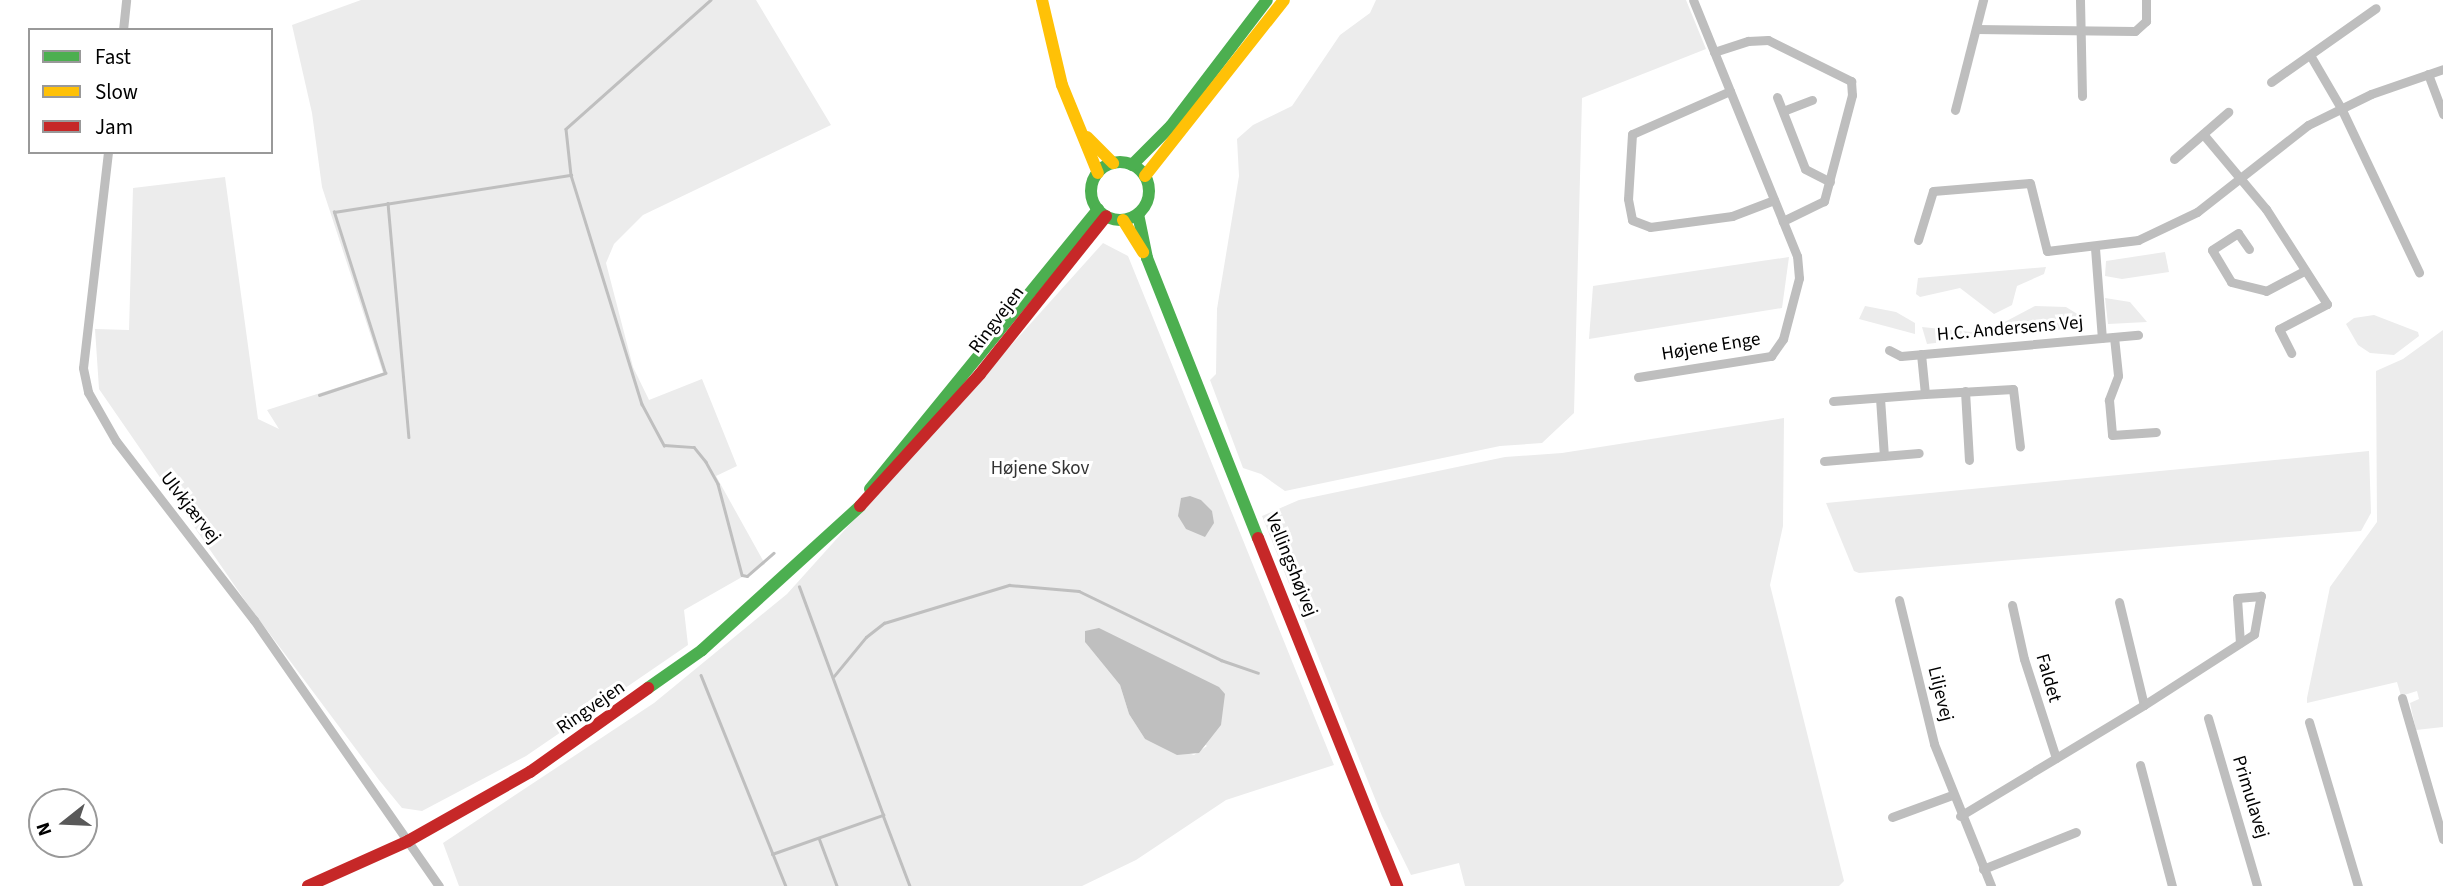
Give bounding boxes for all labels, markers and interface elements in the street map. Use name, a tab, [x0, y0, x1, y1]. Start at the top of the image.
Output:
legend	[28, 28, 273, 154]
text: Fast	[95, 42, 131, 72]
text: Slow	[95, 77, 138, 107]
text: Jam	[95, 112, 133, 142]
street label: Ringvejen	[964, 282, 1030, 358]
street label: H.C. Andersens Vej	[1936, 311, 2084, 347]
street label: Højene Enge	[1660, 328, 1762, 366]
park label: Højene Skov	[991, 458, 1089, 480]
street label: Ulvkjærvej	[155, 468, 225, 548]
street label: Vellingshøjvej	[1260, 510, 1322, 620]
street label: Faldet	[2030, 651, 2066, 705]
street label: Liljevej	[1922, 664, 1958, 724]
street label: Ringvejen	[552, 676, 630, 740]
street label: Primulavej	[2227, 753, 2273, 841]
north arrow	[28, 788, 98, 858]
text: N	[30, 819, 59, 839]

